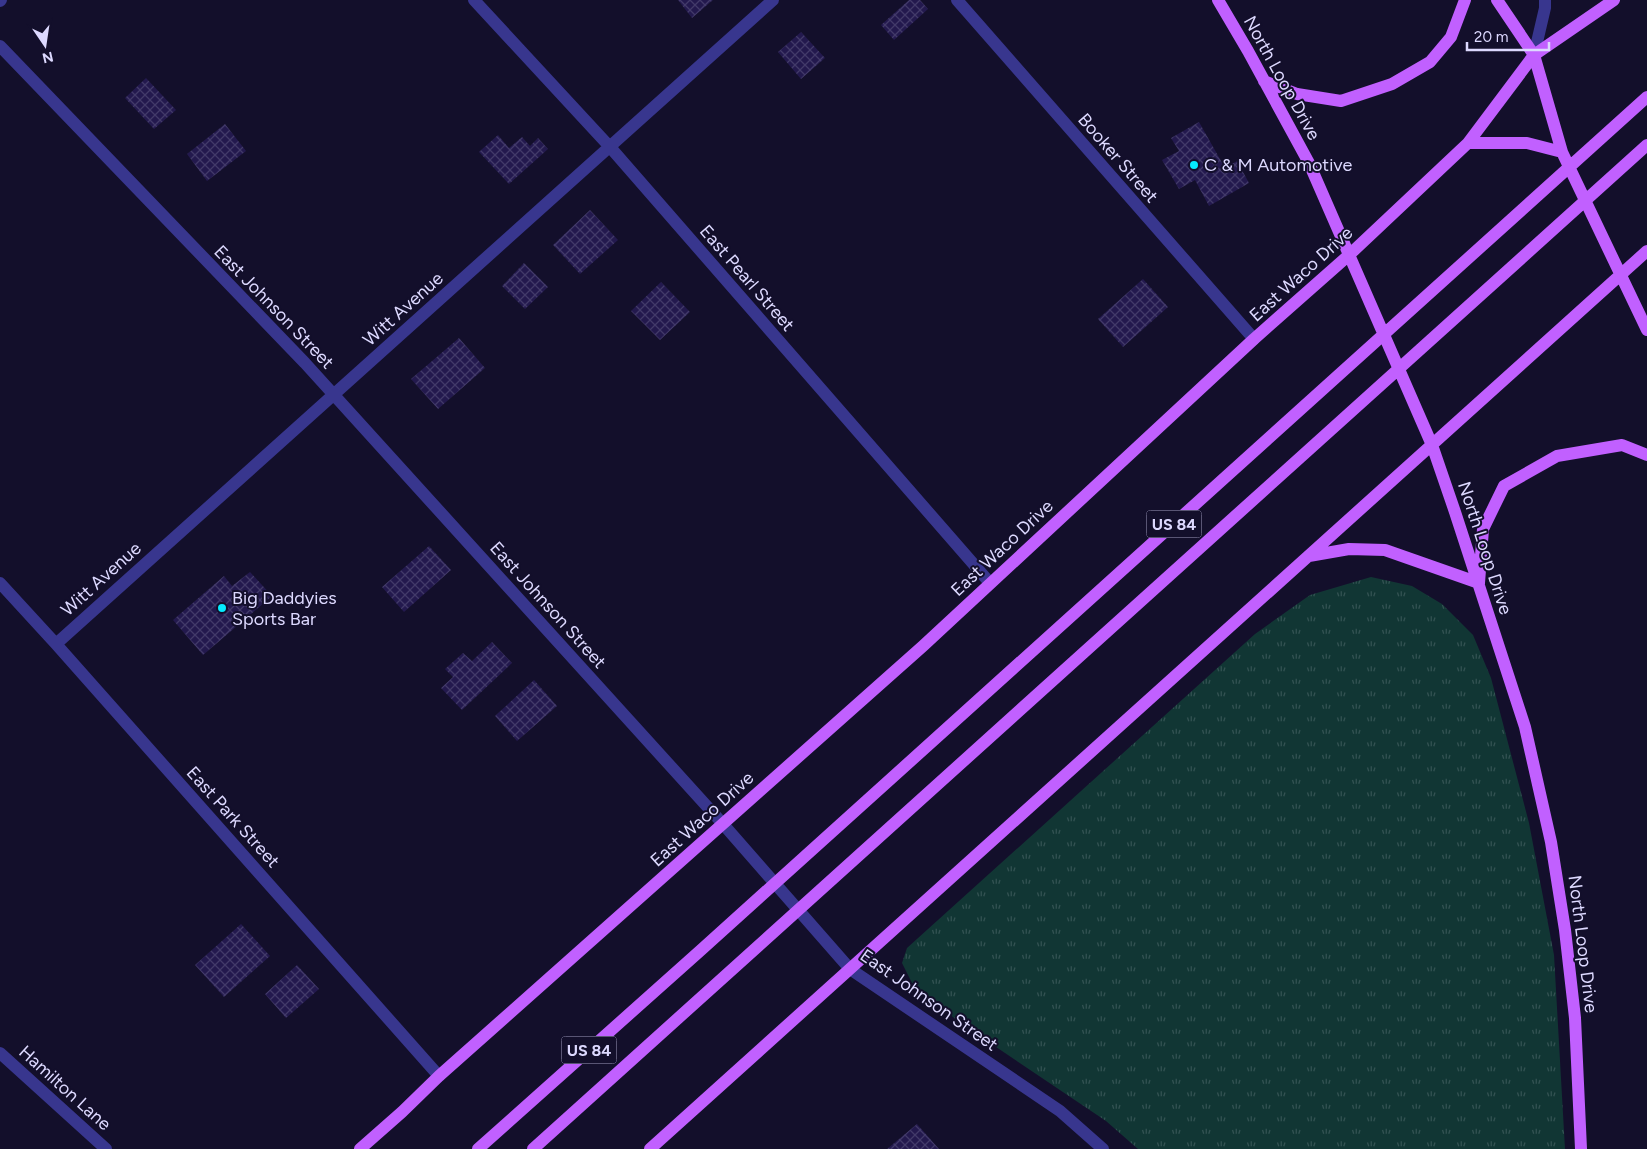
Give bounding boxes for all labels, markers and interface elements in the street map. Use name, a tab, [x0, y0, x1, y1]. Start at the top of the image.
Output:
street label: North Loop Drive	[1239, 12, 1325, 144]
north arrow	[20, 20, 70, 70]
scale bar	[1467, 20, 1550, 52]
text: 20 m	[1474, 28, 1508, 46]
text: N	[41, 48, 55, 67]
street label: Booker Street	[1073, 109, 1163, 207]
place label: C & M Automotive	[1204, 154, 1352, 176]
marker: C & M Automotive	[1188, 159, 1200, 171]
street label: East Pearl Street	[695, 220, 799, 336]
street label: East Waco Drive	[1245, 222, 1357, 326]
street label: East Johnson Street	[209, 241, 339, 373]
street label: Witt Avenue	[358, 267, 448, 351]
street label: North Loop Drive	[1453, 479, 1517, 618]
street label: East Waco Drive	[946, 495, 1058, 601]
road number: US 84	[1146, 510, 1202, 538]
street label: Witt Avenue	[56, 537, 146, 621]
street label: East Johnson Street	[485, 537, 611, 673]
place label: Big Daddyies Sports Bar	[232, 587, 337, 630]
marker: Big Daddyies Sports Bar	[216, 602, 228, 614]
street label: East Park Street	[182, 762, 284, 872]
street label: East Waco Drive	[646, 767, 758, 871]
street label: North Loop Drive	[1564, 874, 1602, 1014]
street label: East Johnson Street	[856, 944, 1002, 1056]
road number: US 84	[562, 1036, 616, 1064]
street label: Hamilton Lane	[14, 1041, 116, 1135]

